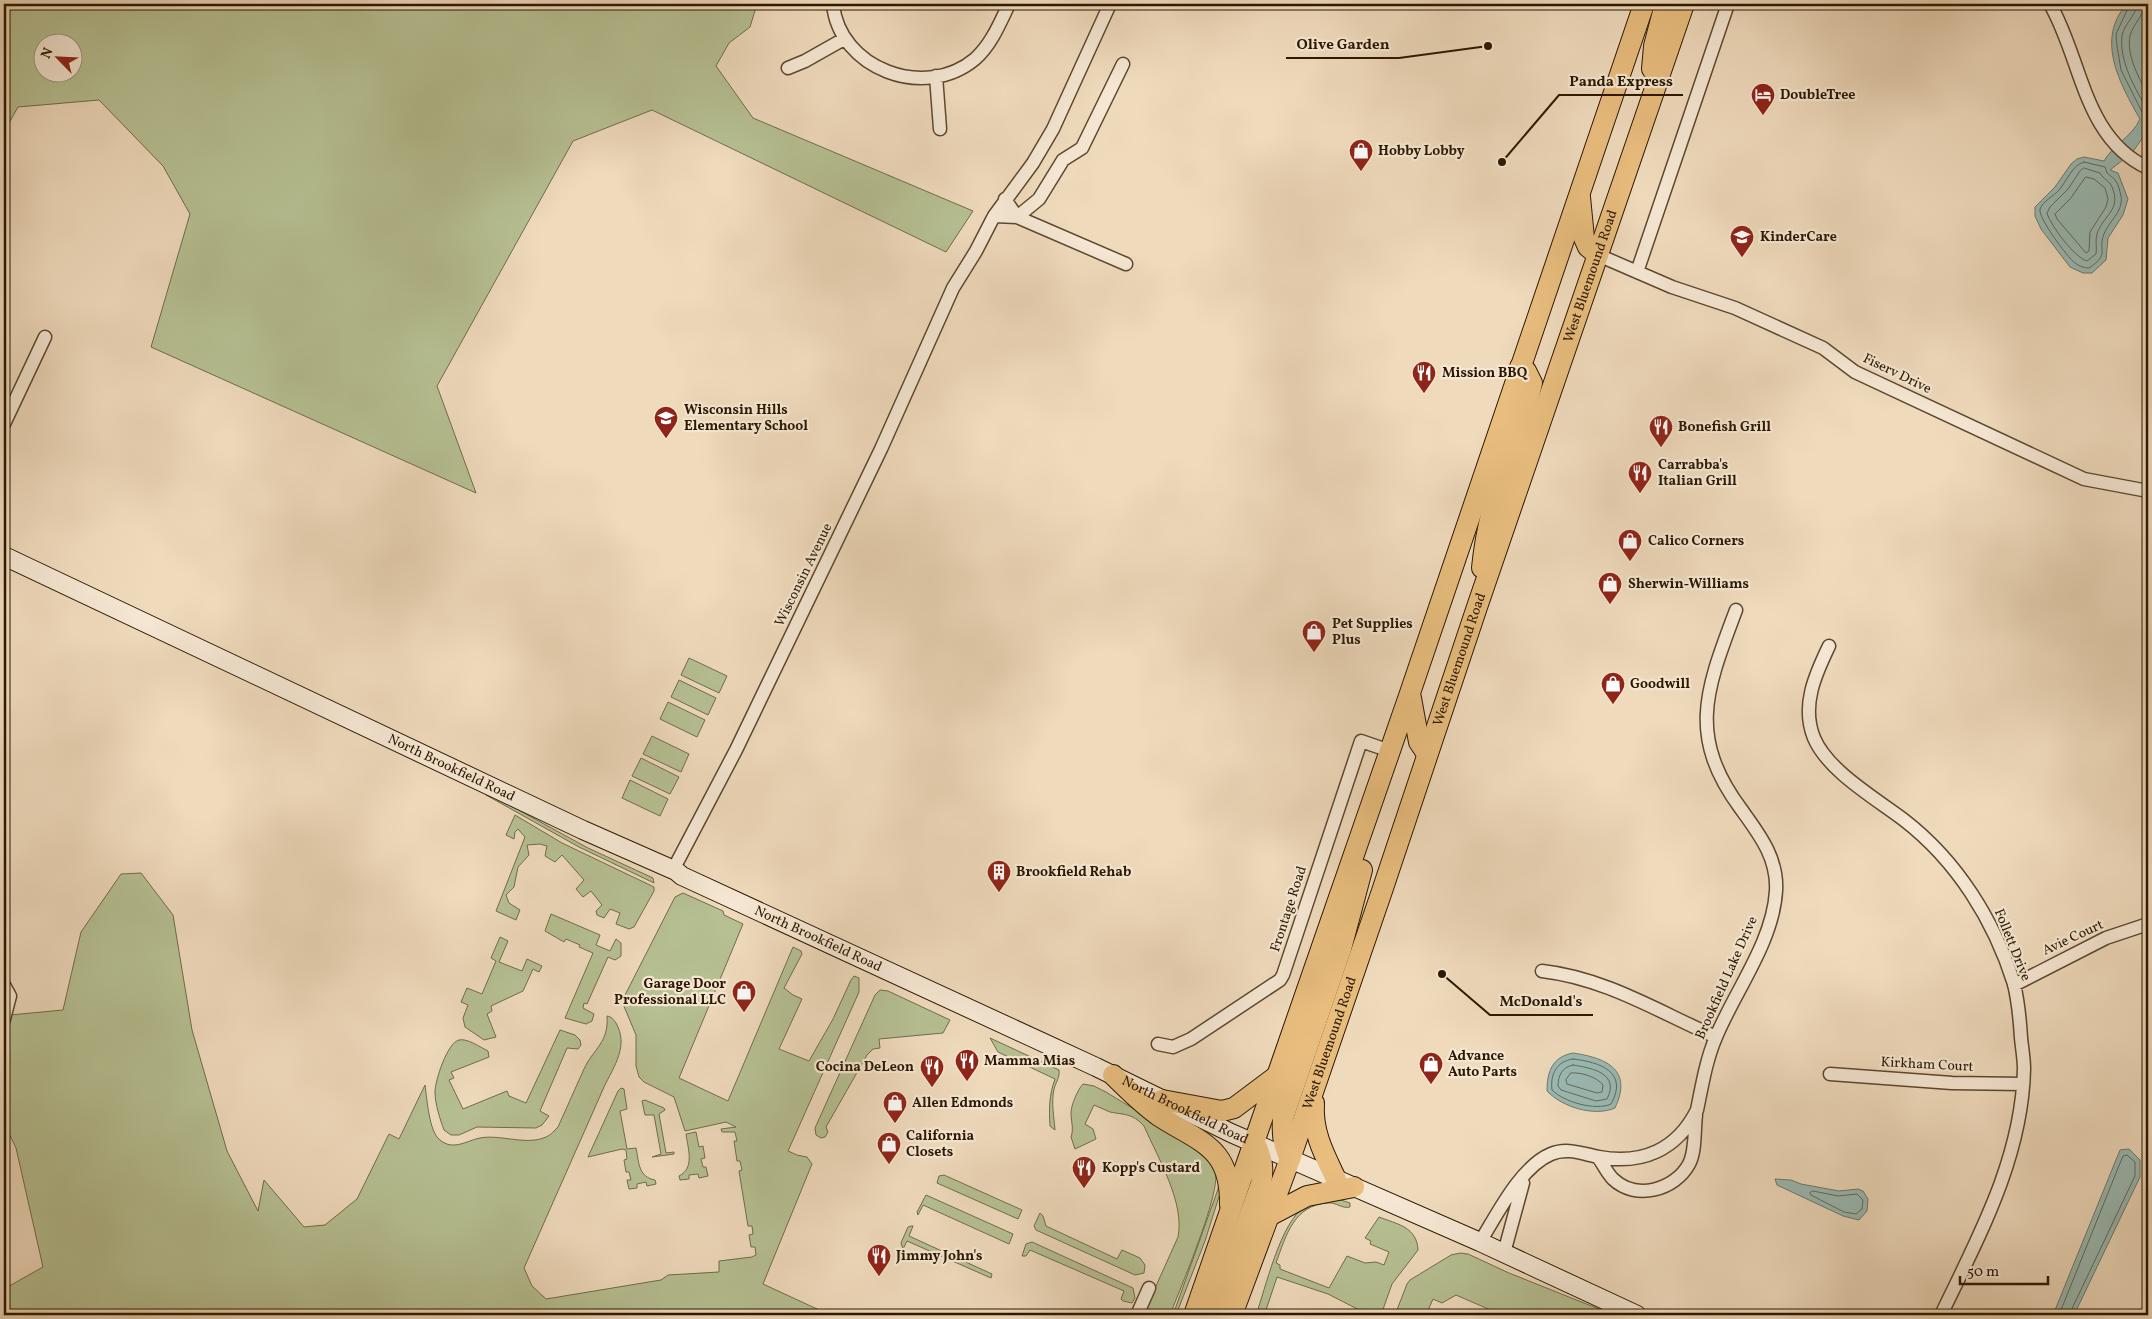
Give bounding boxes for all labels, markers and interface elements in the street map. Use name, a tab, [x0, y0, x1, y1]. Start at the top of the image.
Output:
callout: Olive Garden	[1286, 28, 1399, 58]
north arrow	[32, 32, 82, 82]
text: Olive Garden	[1296, 35, 1390, 56]
text: N	[37, 45, 58, 62]
callout: Panda Express	[1559, 65, 1683, 95]
text: Panda Express	[1569, 72, 1673, 93]
hotel icon: DoubleTree	[1750, 82, 1776, 116]
place label: DoubleTree	[1780, 86, 1855, 105]
shop icon: Hobby Lobby	[1348, 138, 1374, 172]
place label: Hobby Lobby	[1378, 142, 1465, 161]
street label: West Bluemound Road	[1559, 207, 1622, 345]
school or university icon: KinderCare	[1729, 224, 1755, 258]
place label: KinderCare	[1760, 228, 1837, 247]
street label: Fiserv Drive	[1860, 349, 1935, 399]
restaurant icon: Mission BBQ	[1411, 360, 1437, 394]
place label: Mission BBQ	[1442, 364, 1528, 383]
place label: Wisconsin Hills Elementary School	[684, 401, 808, 436]
school or university icon: Wisconsin Hills Elementary School	[653, 405, 679, 439]
restaurant icon: Bonefish Grill	[1648, 414, 1674, 448]
place label: Bonefish Grill	[1678, 418, 1771, 437]
place label: Carrabba's Italian Grill	[1658, 456, 1737, 491]
restaurant icon: Carrabba's Italian Grill	[1627, 460, 1653, 494]
street label: Wisconsin Avenue	[771, 520, 837, 630]
shop icon: Calico Corners	[1617, 528, 1643, 562]
place label: Calico Corners	[1648, 532, 1744, 551]
shop icon: Sherwin-Williams	[1597, 571, 1623, 605]
place label: Sherwin-Williams	[1628, 575, 1749, 594]
street label: West Bluemound Road	[1428, 590, 1491, 728]
place label: Pet Supplies Plus	[1332, 615, 1413, 650]
shop icon: Pet Supplies Plus	[1301, 619, 1327, 653]
shop icon: Goodwill	[1600, 671, 1626, 705]
place label: Goodwill	[1630, 675, 1690, 694]
street label: North Brookfield Road	[385, 729, 518, 806]
building icon: Brookfield Rehab	[986, 859, 1012, 893]
place label: Brookfield Rehab	[1016, 863, 1131, 882]
street label: Frontage Road	[1266, 864, 1312, 954]
street label: North Brookfield Road	[751, 901, 885, 977]
street label: Follett Drive	[1989, 906, 2035, 984]
street label: Brookfield Lake Drive	[1691, 913, 1763, 1043]
street label: Avie Court	[2039, 916, 2107, 960]
street label: West Bluemound Road	[1298, 974, 1361, 1112]
place label: Garage Door Professional LLC	[614, 975, 726, 1010]
shop icon: Garage Door Professional LLC	[731, 979, 757, 1013]
callout: McDonald's	[1490, 985, 1593, 1015]
text: McDonald's	[1500, 992, 1582, 1013]
place label: Advance Auto Parts	[1448, 1047, 1517, 1082]
restaurant icon: Mamma Mias	[954, 1048, 980, 1082]
shop icon: Advance Auto Parts	[1418, 1051, 1444, 1085]
place label: Mamma Mias	[984, 1052, 1075, 1071]
street label: Kirkham Court	[1880, 1053, 1974, 1077]
restaurant icon: Cocina DeLeon	[919, 1054, 945, 1088]
place label: Cocina DeLeon	[816, 1058, 914, 1077]
street label: North Brookfield Road	[1118, 1071, 1252, 1149]
shop icon: Allen Edmonds	[882, 1090, 908, 1124]
place label: Allen Edmonds	[912, 1094, 1013, 1113]
place label: California Closets	[906, 1127, 975, 1162]
shop icon: California Closets	[876, 1131, 902, 1165]
restaurant icon: Kopp's Custard	[1071, 1155, 1097, 1189]
place label: Kopp's Custard	[1102, 1159, 1200, 1178]
restaurant icon: Jimmy John's	[866, 1243, 892, 1277]
place label: Jimmy John's	[895, 1247, 983, 1266]
scale bar	[1960, 1254, 2047, 1286]
text: 50 m	[1967, 1262, 1999, 1283]

